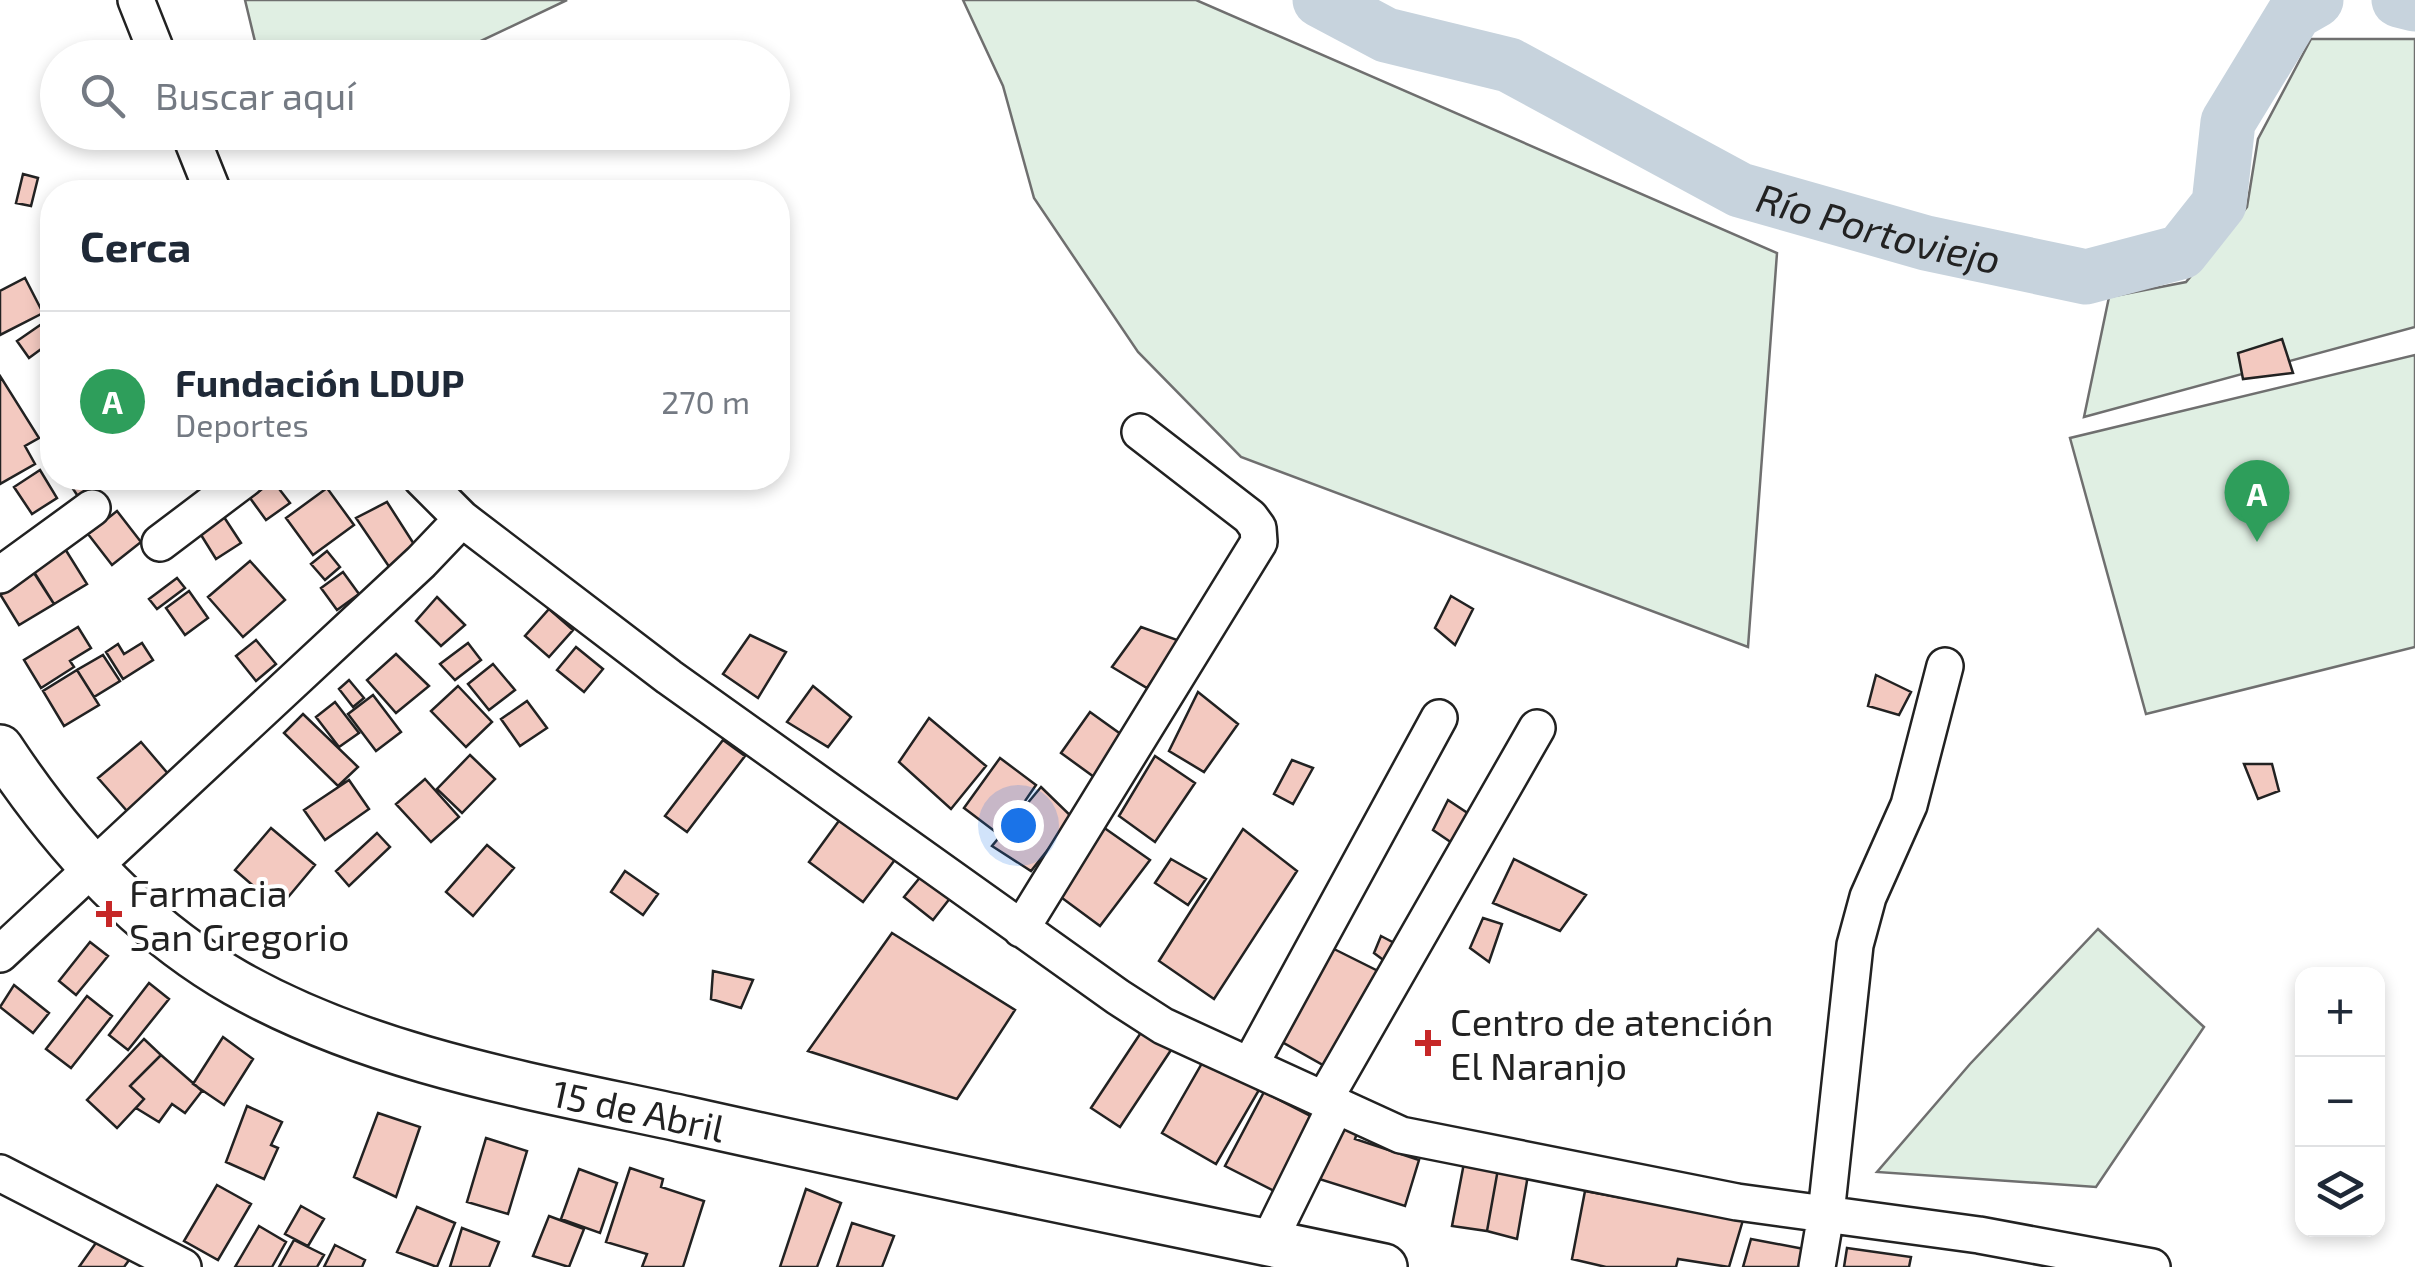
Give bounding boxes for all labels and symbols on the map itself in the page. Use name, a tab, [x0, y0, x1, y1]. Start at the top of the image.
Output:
water label: Río Portoviejo	[1751, 172, 2005, 282]
pin: A	[2224, 460, 2290, 542]
your location	[993, 800, 1044, 851]
place label: Farmacia San Gregorio	[129, 869, 350, 959]
marker: Farmacia San Gregorio	[98, 903, 120, 925]
place label: Centro de atención El Naranjo	[1450, 998, 1774, 1088]
marker: Centro de atención El Naranjo	[1415, 1030, 1441, 1056]
street label: 15 de Abril	[548, 1069, 729, 1151]

